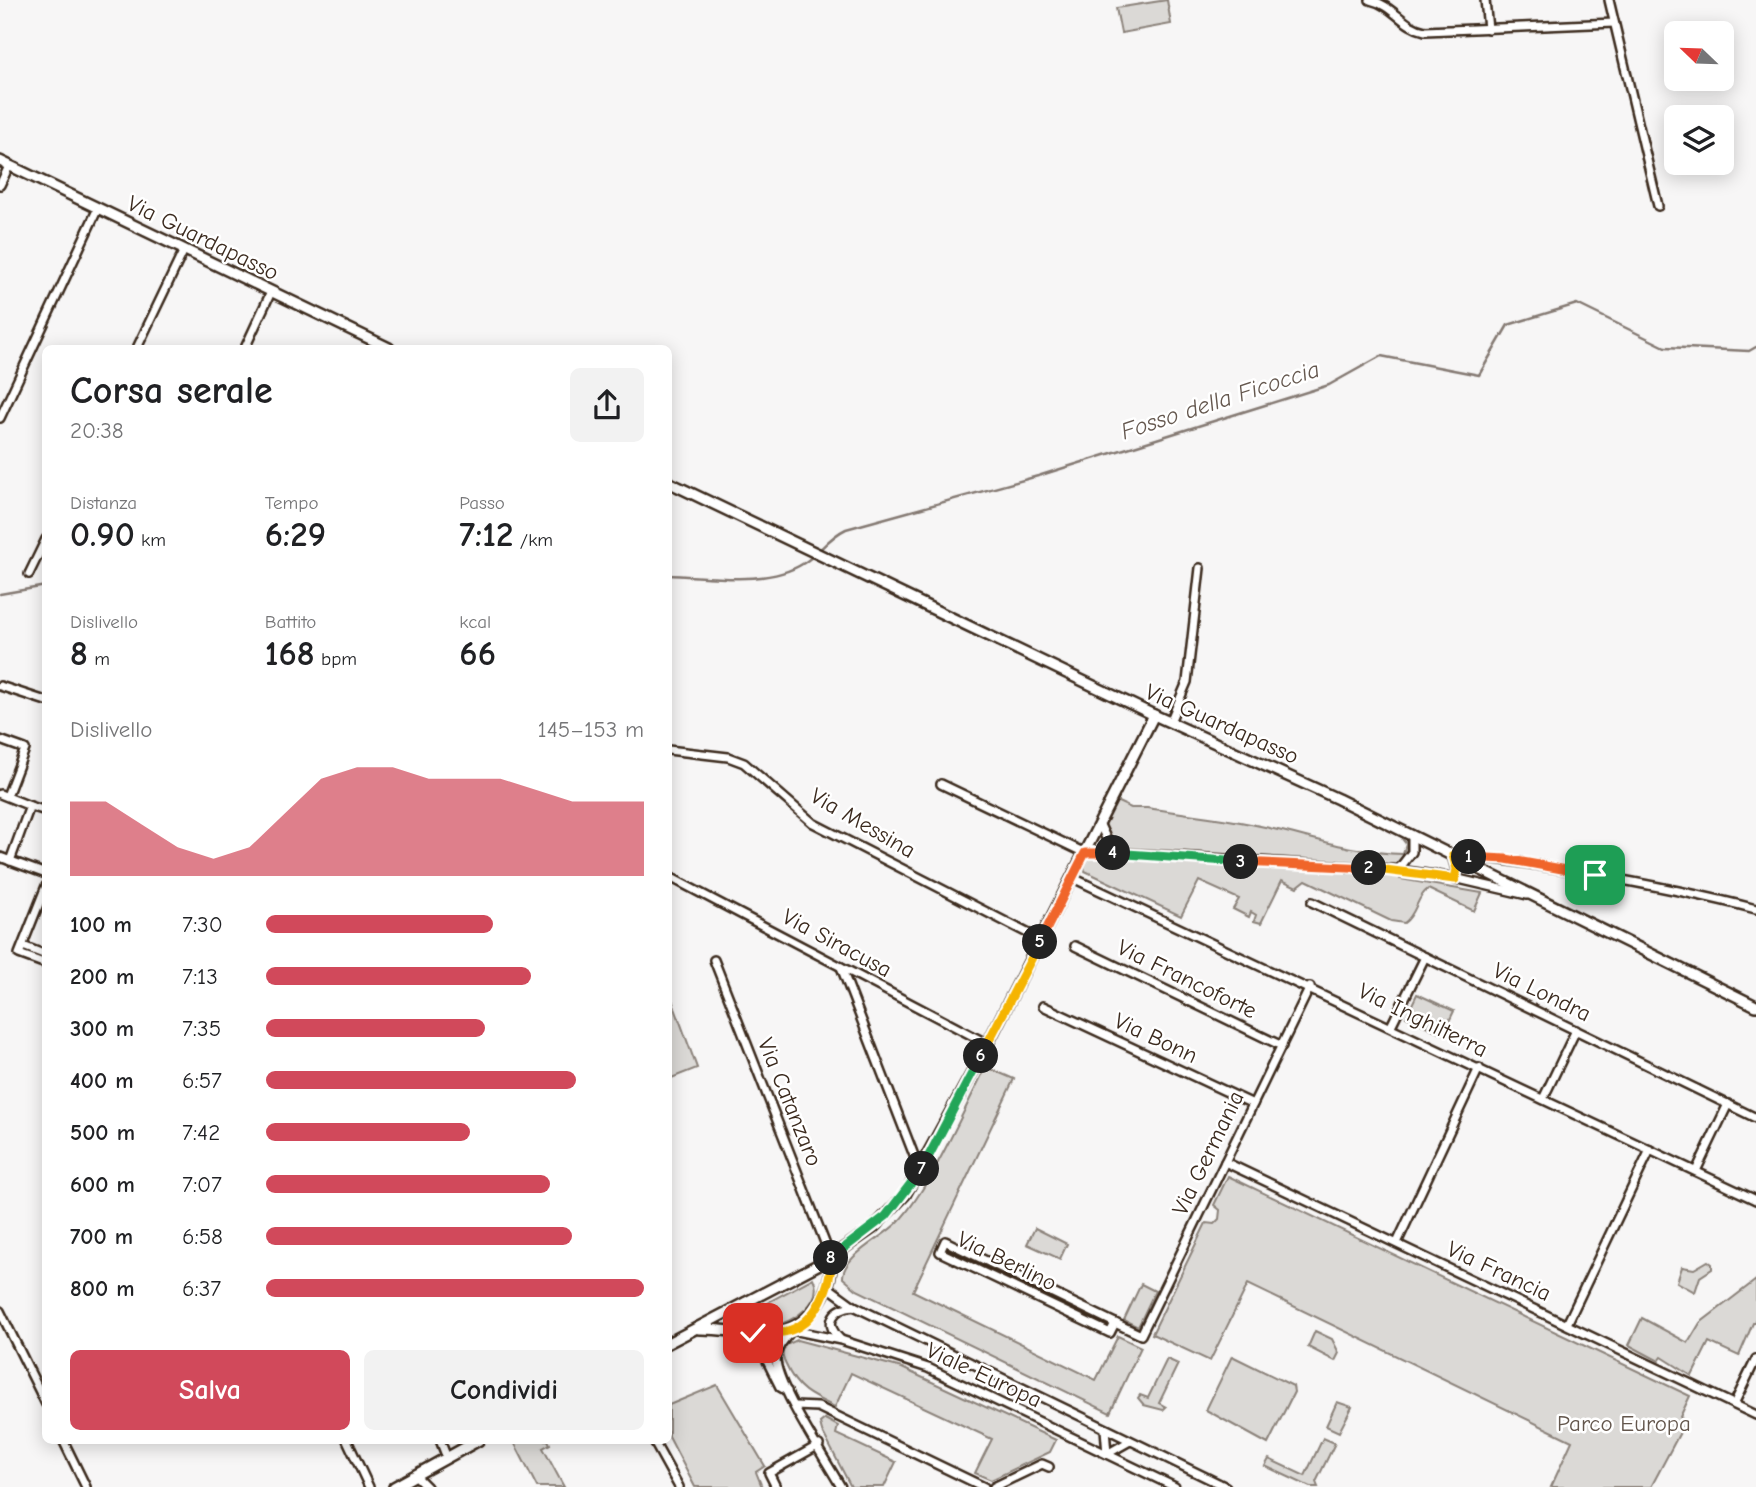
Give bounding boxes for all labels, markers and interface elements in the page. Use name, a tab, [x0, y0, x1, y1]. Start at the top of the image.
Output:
north arrow	[1664, 21, 1734, 91]
map controls	[1664, 21, 1734, 175]
button: layers	[1664, 105, 1734, 175]
street label: Via Guardapasso	[123, 190, 283, 286]
water label: Fosso della Ficoccia	[1117, 355, 1323, 445]
button: share	[570, 368, 644, 442]
text: Corsa serale	[70, 369, 273, 413]
text: 20:38	[70, 417, 124, 444]
text: Distanza	[70, 492, 137, 514]
text: Tempo	[265, 492, 318, 514]
text: Passo	[459, 492, 505, 514]
text: 0.90	[70, 514, 135, 555]
text: 6:29	[265, 514, 326, 555]
text: 7:12	[459, 514, 514, 555]
text: km	[135, 529, 166, 551]
text: /km	[514, 529, 553, 551]
text: Dislivello	[70, 611, 138, 633]
text: Battito	[265, 611, 316, 633]
text: kcal	[459, 611, 491, 633]
text: 8	[70, 633, 88, 674]
text: 168	[265, 633, 315, 674]
text: 66	[459, 633, 496, 674]
text: m	[88, 648, 110, 670]
text: bpm	[315, 648, 357, 670]
street label: Via Guardapasso	[1141, 678, 1303, 770]
text: Dislivello	[70, 716, 152, 743]
text: 145–153 m	[538, 716, 644, 743]
street label: Via Messina	[806, 782, 920, 864]
pin: 4	[1096, 836, 1130, 870]
pin: 1	[1452, 840, 1486, 874]
text: 4	[1108, 841, 1117, 863]
pin: 3	[1224, 844, 1258, 880]
text: 1	[1465, 845, 1472, 867]
pin	[1565, 845, 1625, 905]
text: 3	[1236, 850, 1245, 872]
pin: 2	[1352, 850, 1386, 886]
text: 2	[1364, 856, 1373, 878]
icon: arrive	[1576, 856, 1614, 894]
street label: Via Siracusa	[778, 903, 896, 983]
text: 100 m	[70, 911, 132, 938]
text: 7:30	[182, 911, 223, 938]
pin: 5	[1023, 925, 1058, 960]
text: 5	[1034, 930, 1045, 952]
street label: Via Francoforte	[1113, 934, 1261, 1024]
street label: Via Londra	[1489, 957, 1595, 1027]
text: 200 m	[70, 963, 134, 990]
text: 7:13	[182, 963, 218, 990]
street label: Via Inghilterra	[1354, 977, 1492, 1063]
street label: Via Bonn	[1110, 1007, 1202, 1069]
text: 300 m	[70, 1015, 134, 1042]
text: 7:35	[182, 1015, 221, 1042]
street label: Via Catanzaro	[752, 1034, 828, 1170]
pin: 6	[964, 1038, 998, 1074]
text: 6	[976, 1044, 985, 1066]
text: 400 m	[70, 1067, 134, 1094]
text: 6:57	[182, 1067, 222, 1094]
street label: Via Germania	[1166, 1086, 1250, 1220]
text: 500 m	[70, 1119, 135, 1146]
text: 7:42	[182, 1119, 220, 1146]
pin: 7	[904, 1152, 940, 1186]
text: 7	[917, 1157, 926, 1179]
text: 600 m	[70, 1171, 135, 1198]
text: 7:07	[182, 1171, 222, 1198]
text: 700 m	[70, 1223, 133, 1250]
text: 6:58	[182, 1223, 223, 1250]
street label: Via Berlino	[953, 1225, 1061, 1297]
street label: Via Francia	[1443, 1235, 1555, 1307]
pin: 8	[814, 1240, 848, 1276]
text: 8	[826, 1246, 835, 1268]
text: 800 m	[70, 1275, 135, 1302]
text: 6:37	[182, 1275, 221, 1302]
pin	[723, 1303, 783, 1363]
icon: check	[734, 1314, 772, 1352]
street label: Viale Europa	[922, 1337, 1046, 1413]
button: Salva	[70, 1350, 350, 1430]
button: Condividi	[364, 1350, 644, 1430]
park label: Parco Europa	[1557, 1410, 1691, 1437]

